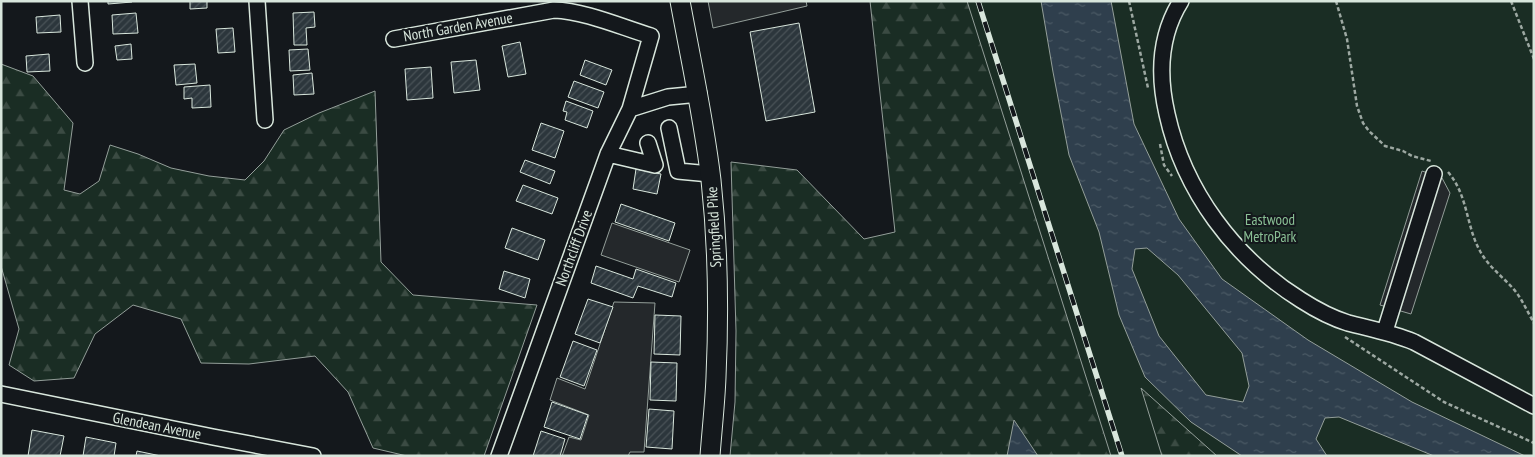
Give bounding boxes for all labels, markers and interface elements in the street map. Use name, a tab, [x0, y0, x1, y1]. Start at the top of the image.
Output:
street label: North Garden Avenue	[402, 8, 514, 45]
street label: Springfield Pike	[702, 186, 725, 268]
street label: Northcliff Drive	[551, 207, 596, 289]
park label: Eastwood MetroPark	[1244, 210, 1297, 246]
street label: Glendean Avenue	[111, 408, 203, 443]

